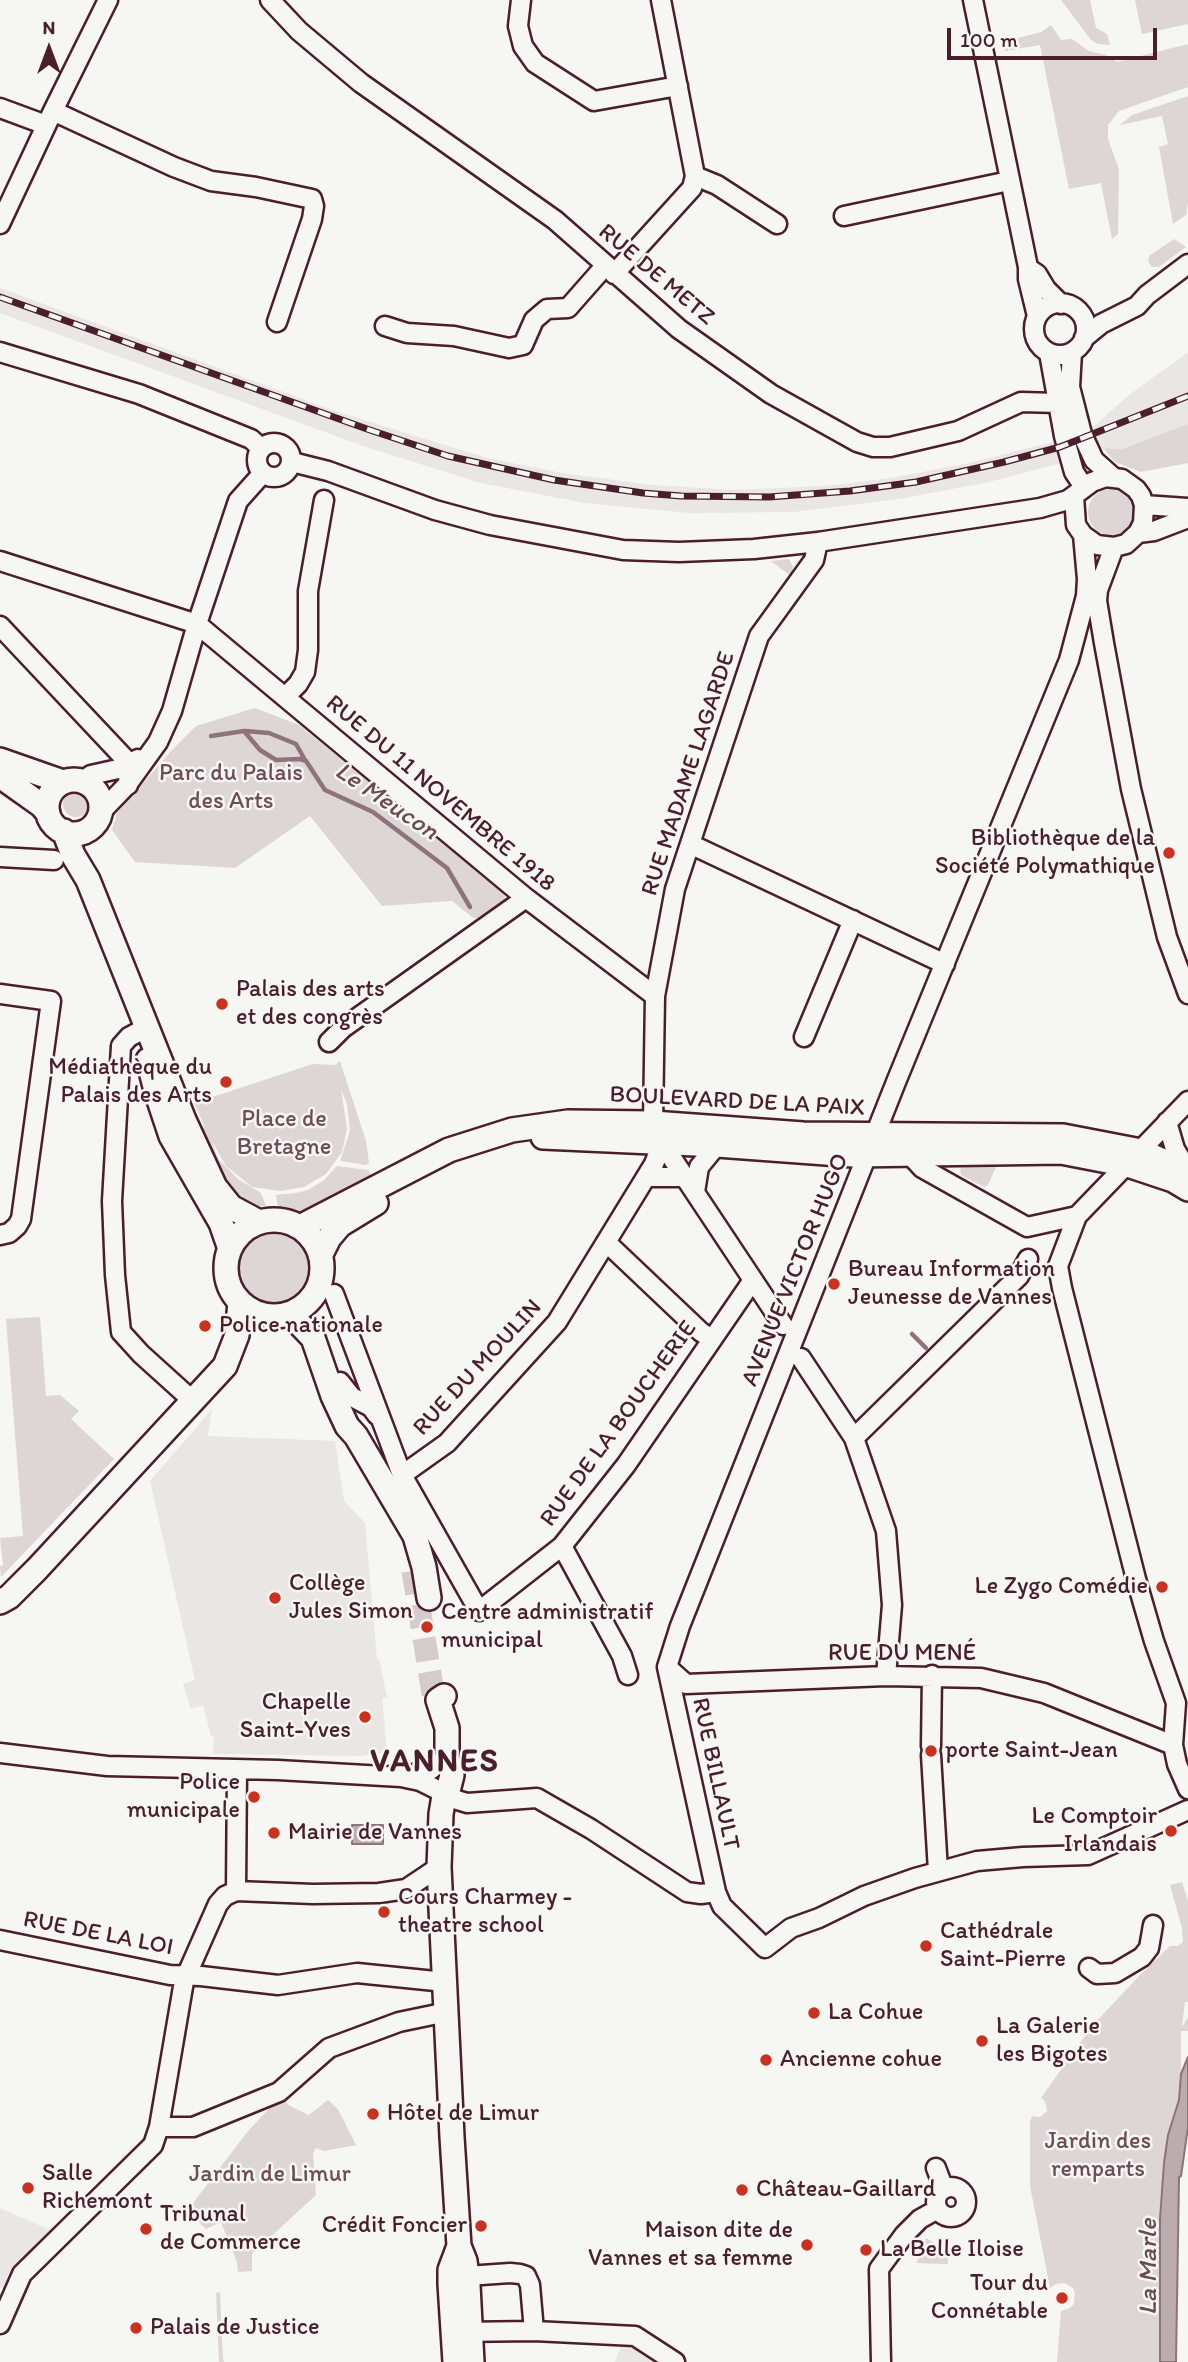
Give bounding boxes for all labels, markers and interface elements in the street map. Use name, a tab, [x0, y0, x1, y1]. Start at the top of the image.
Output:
north arrow	[14, 14, 84, 84]
scale bar	[950, 14, 1160, 58]
text: N	[43, 16, 55, 39]
text: 100 m	[960, 27, 1018, 52]
street label: RUE DE METZ	[592, 218, 720, 332]
street label: RUE MADAME LAGARDE	[636, 648, 742, 900]
street label: RUE DU 11 NOVEMBRE 1918	[319, 689, 561, 899]
water label: Le Meucon	[328, 756, 444, 848]
park label: Parc du Palais des Arts	[159, 760, 303, 816]
place label: Bibliothèque de la Société Polymathique	[935, 825, 1155, 881]
marker: Bibliothèque de la Société Polymathique	[1161, 845, 1177, 861]
place label: Palais des arts et des congrès	[236, 976, 385, 1032]
marker: Palais des arts et des congrès	[214, 996, 230, 1012]
place label: Médiathèque du Palais des Arts	[48, 1054, 212, 1110]
marker: Médiathèque du Palais des Arts	[218, 1074, 234, 1090]
street label: BOULEVARD DE LA PAIX	[609, 1081, 865, 1123]
park label: Place de Bretagne	[237, 1106, 331, 1162]
street label: AVENUE VICTOR HUGO	[736, 1149, 856, 1391]
place label: Bureau Information Jeunesse de Vannes	[848, 1256, 1055, 1312]
marker: Bureau Information Jeunesse de Vannes	[826, 1276, 842, 1292]
street label: RUE DU MOULIN	[407, 1294, 549, 1442]
place label: Police nationale	[219, 1312, 383, 1340]
street label: RUE DE LA BOUCHERIE	[535, 1315, 703, 1533]
marker: Police nationale	[197, 1318, 213, 1334]
place label: Collège Jules Simon	[289, 1570, 413, 1626]
place label: Le Zygo Comédie	[975, 1573, 1148, 1601]
marker: Le Zygo Comédie	[1154, 1579, 1170, 1595]
marker: Collège Jules Simon	[267, 1590, 283, 1606]
place label: Centre administratif municipal	[441, 1599, 653, 1655]
marker: Centre administratif municipal	[419, 1619, 435, 1635]
street label: RUE DU MENÉ	[828, 1640, 976, 1668]
place label: Chapelle Saint-Yves	[240, 1689, 351, 1745]
street label: RUE BILLAULT	[685, 1695, 745, 1853]
marker: Chapelle Saint-Yves	[357, 1709, 373, 1725]
place label: porte Saint-Jean	[945, 1737, 1118, 1765]
marker: porte Saint-Jean	[923, 1743, 939, 1759]
district label: VANNES	[371, 1744, 499, 1782]
place label: Police municipale	[127, 1769, 240, 1825]
marker: Police municipale	[246, 1789, 262, 1805]
place label: Le Comptoir Irlandais	[1031, 1803, 1157, 1859]
place label: Mairie de Vannes	[288, 1819, 462, 1847]
marker: Le Comptoir Irlandais	[1163, 1823, 1179, 1839]
marker: Mairie de Vannes	[266, 1825, 282, 1841]
place label: Cours Charmey - theatre school	[398, 1884, 572, 1940]
marker: Cours Charmey - theatre school	[376, 1904, 392, 1920]
street label: RUE DE LA LOI	[21, 1905, 175, 1963]
place label: Cathédrale Saint-Pierre	[940, 1918, 1066, 1974]
marker: Cathédrale Saint-Pierre	[918, 1938, 934, 1954]
place label: La Cohue	[828, 1999, 923, 2027]
marker: La Cohue	[806, 2005, 822, 2021]
place label: La Galerie les Bigotes	[996, 2013, 1108, 2069]
marker: La Galerie les Bigotes	[974, 2033, 990, 2049]
place label: Ancienne cohue	[780, 2046, 942, 2074]
marker: Ancienne cohue	[758, 2052, 774, 2068]
place label: Hôtel de Limur	[387, 2100, 539, 2128]
marker: Hôtel de Limur	[365, 2106, 381, 2122]
park label: Jardin des remparts	[1045, 2128, 1151, 2184]
place label: Salle Richemont	[42, 2160, 152, 2216]
park label: Jardin de Limur	[189, 2161, 351, 2189]
place label: Château-Gaillard	[756, 2176, 936, 2204]
marker: Salle Richemont	[20, 2180, 36, 2196]
marker: Château-Gaillard	[734, 2182, 750, 2198]
place label: Tribunal de Commerce	[160, 2201, 301, 2257]
place label: Crédit Foncier	[322, 2212, 467, 2240]
place label: Maison dite de Vannes et sa femme	[588, 2217, 793, 2273]
marker: Crédit Foncier	[473, 2218, 489, 2234]
water label: La Marle	[1133, 2219, 1165, 2315]
marker: Tribunal de Commerce	[138, 2221, 154, 2237]
place label: La Belle Iloise	[880, 2236, 1024, 2264]
marker: Maison dite de Vannes et sa femme	[799, 2237, 815, 2253]
marker: La Belle Iloise	[858, 2242, 874, 2258]
place label: Tour du Connétable	[931, 2270, 1048, 2326]
marker: Tour du Connétable	[1054, 2290, 1070, 2306]
place label: Palais de Justice	[150, 2314, 320, 2342]
marker: Palais de Justice	[128, 2320, 144, 2336]

